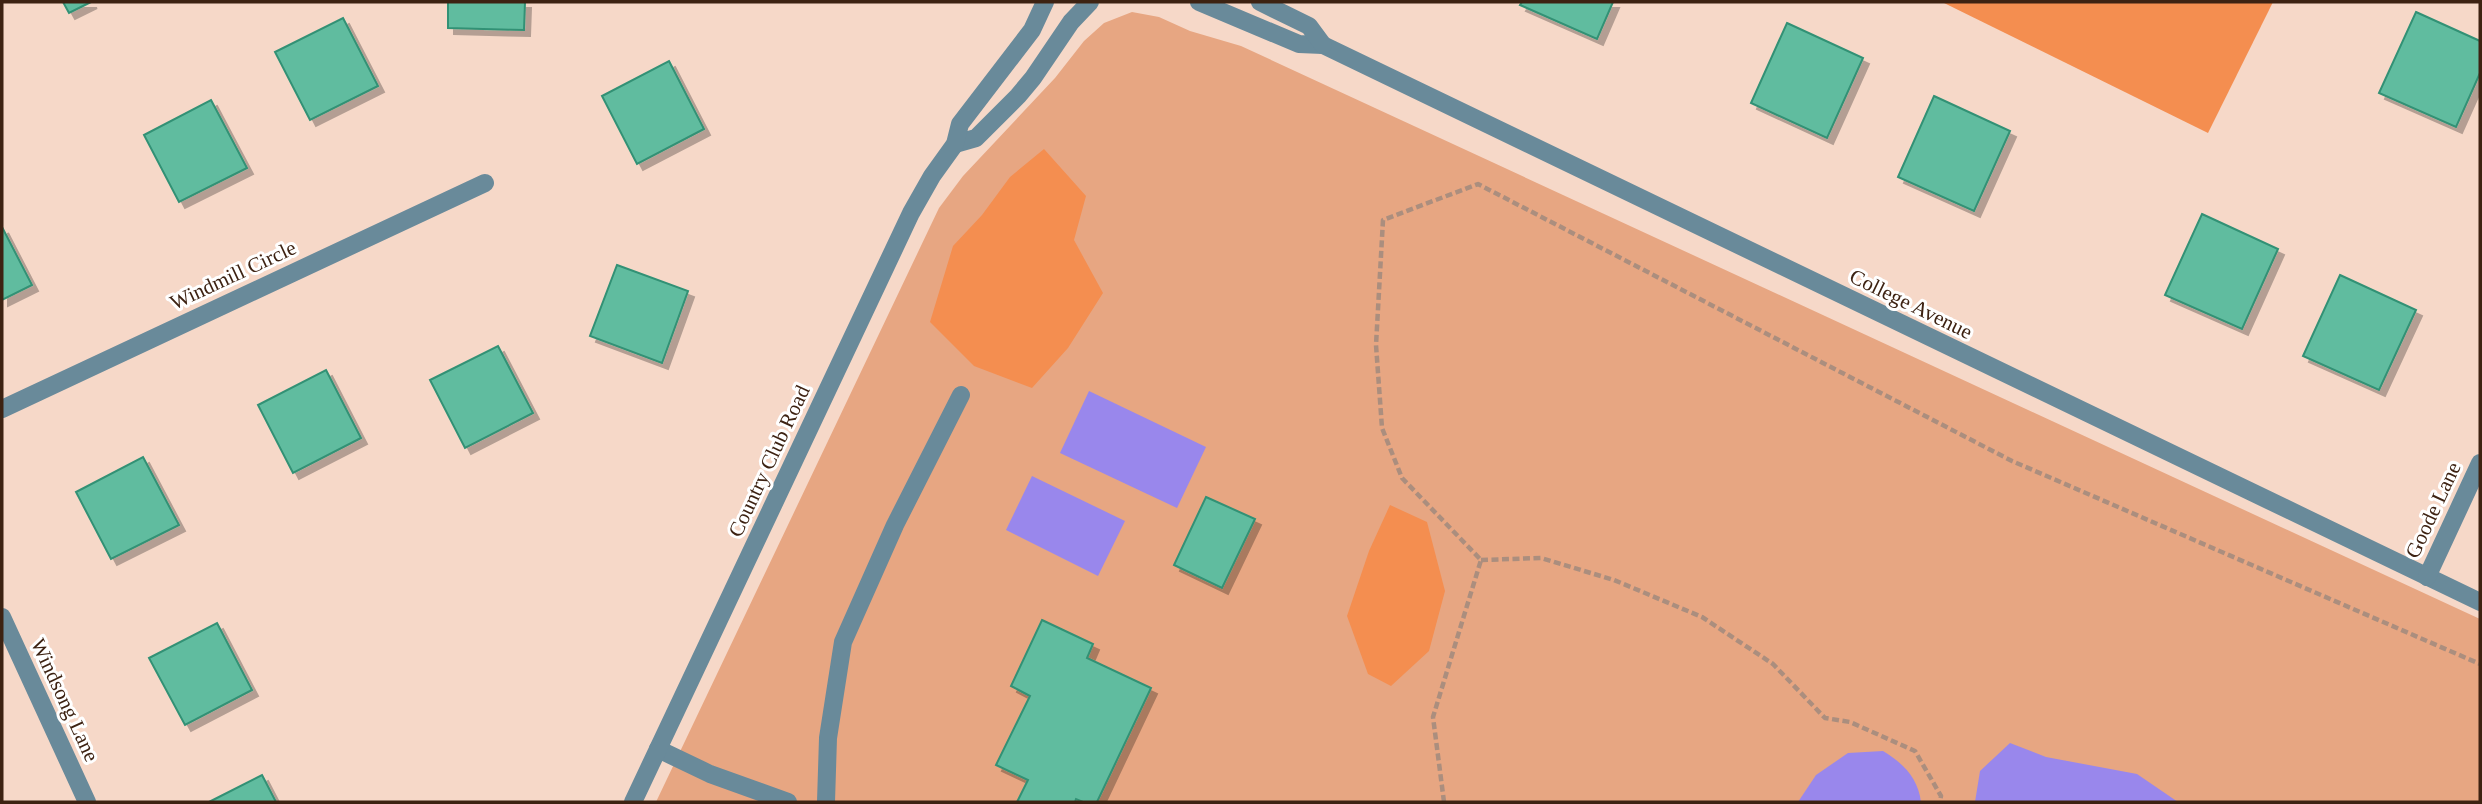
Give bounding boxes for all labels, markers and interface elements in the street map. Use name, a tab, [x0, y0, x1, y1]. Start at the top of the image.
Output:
street label: Windmill Circle	[166, 235, 300, 315]
street label: College Avenue	[1846, 264, 1976, 344]
street label: Country Club Road	[723, 381, 815, 541]
street label: Goode Lane	[2400, 458, 2466, 562]
street label: Windsong Lane	[26, 635, 104, 765]

